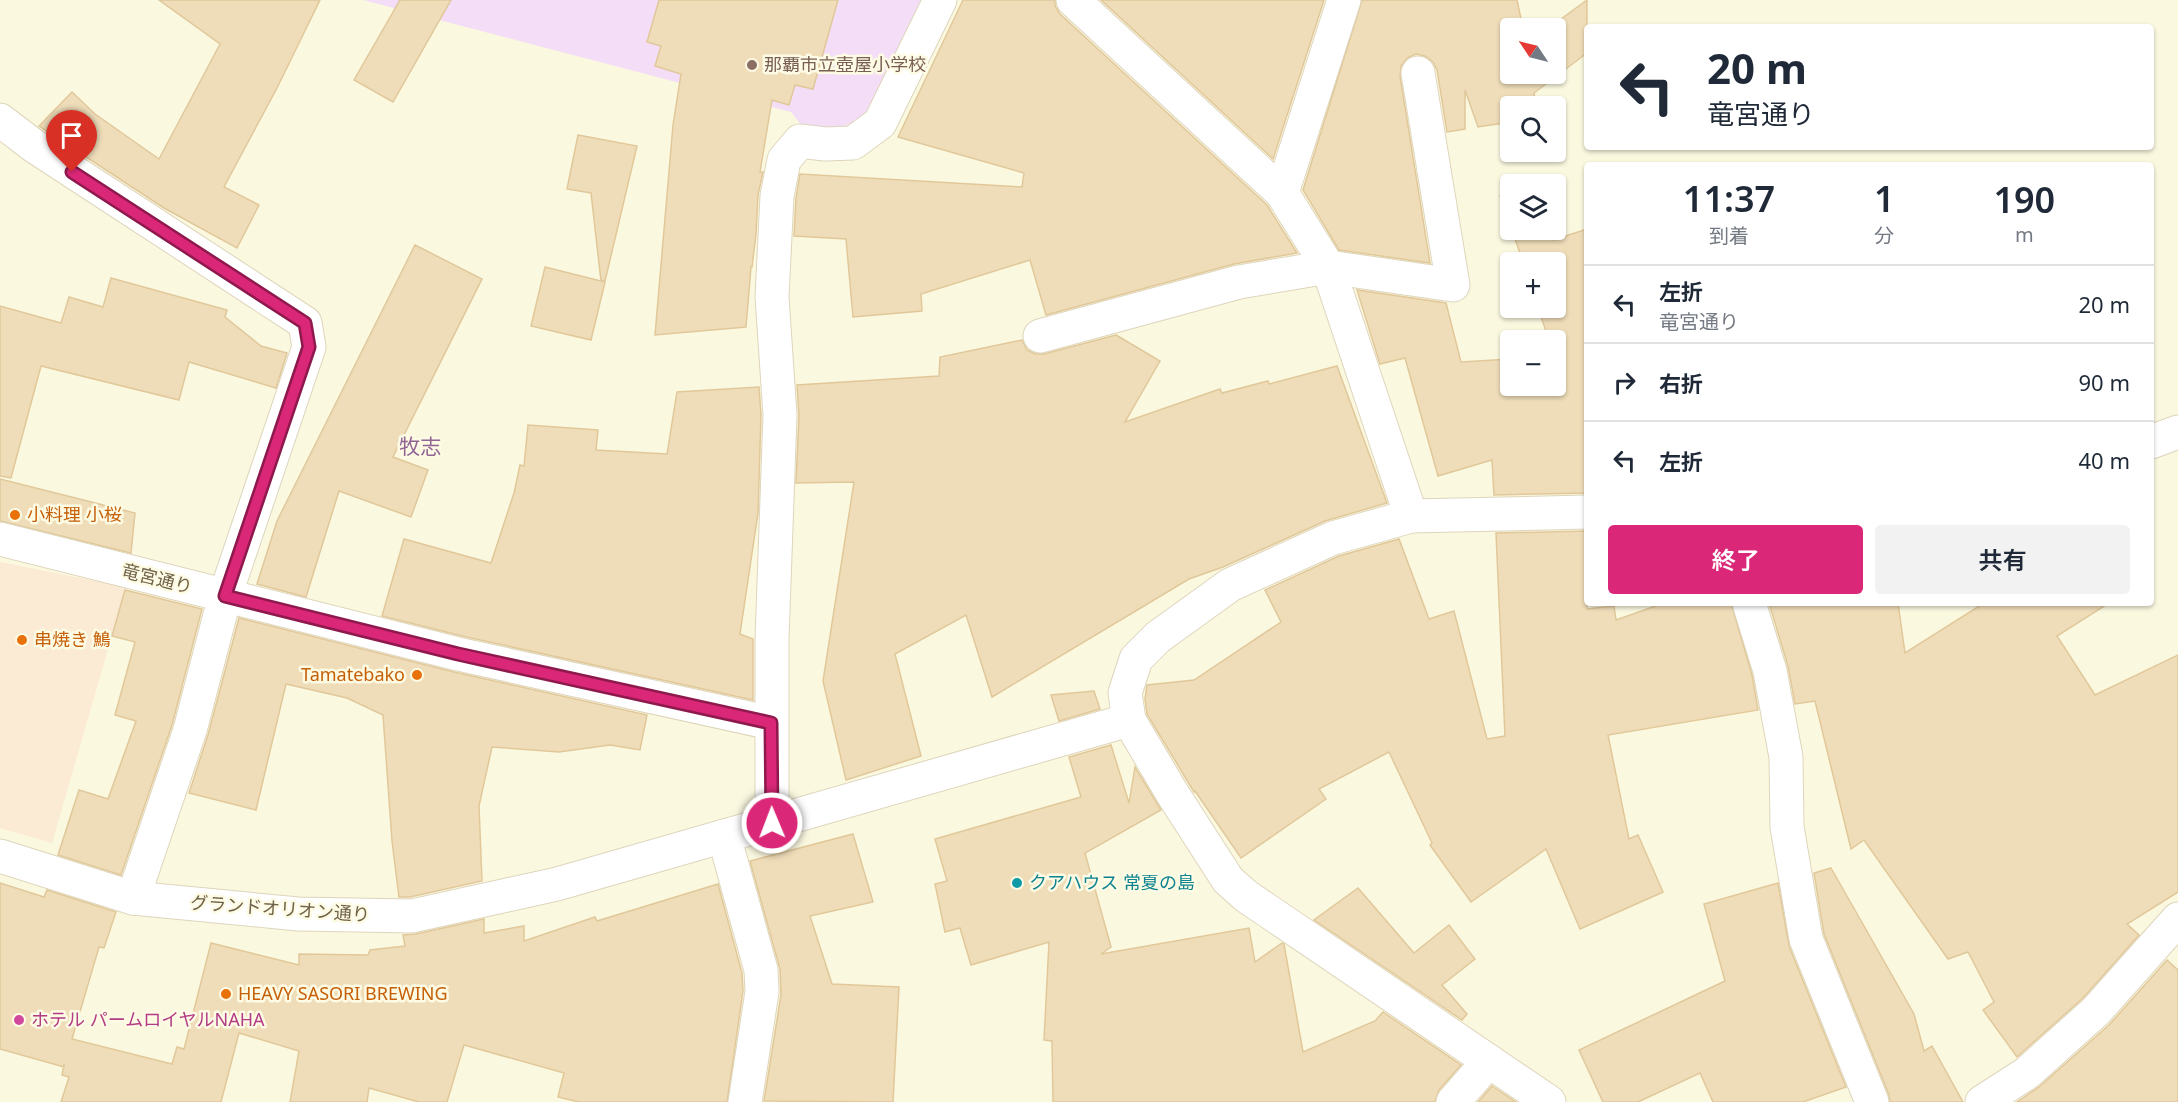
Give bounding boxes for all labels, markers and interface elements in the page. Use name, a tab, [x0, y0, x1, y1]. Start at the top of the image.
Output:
north arrow	[1500, 18, 1566, 84]
map controls	[1500, 18, 1566, 396]
text: 20 m	[1707, 39, 1807, 96]
icon: left	[1608, 48, 1686, 126]
place label: 那覇市立壺屋小学校	[764, 52, 926, 76]
marker: 那覇市立壺屋小学校	[745, 58, 759, 72]
text: 竜宮通り	[1707, 95, 1815, 132]
button: search	[1500, 96, 1566, 162]
pin	[46, 110, 97, 172]
icon: arrive	[55, 119, 88, 152]
button: layers	[1500, 174, 1566, 240]
text: 11:37	[1683, 174, 1775, 223]
text: 1	[1874, 174, 1895, 223]
text: 190	[1993, 175, 2055, 224]
text: m	[2015, 221, 2034, 248]
text: 到着	[1709, 222, 1749, 249]
text: 分	[1874, 222, 1894, 249]
button: +	[1500, 252, 1566, 318]
text: 左折	[1659, 276, 1703, 306]
icon: left	[1608, 288, 1641, 321]
text: 20 m	[2079, 289, 2130, 319]
text: 竜宮通り	[1659, 308, 1739, 335]
button: −	[1500, 330, 1566, 396]
icon: right	[1608, 366, 1641, 399]
text: 90 m	[2079, 367, 2130, 397]
text: 右折	[1659, 368, 1703, 398]
district label: 牧志	[399, 432, 441, 460]
icon: left	[1608, 444, 1641, 477]
text: 40 m	[2079, 445, 2130, 475]
text: 左折	[1659, 446, 1703, 476]
place label: 小料理 小桜	[27, 502, 122, 526]
marker: 小料理 小桜	[8, 508, 22, 522]
button: 終了	[1608, 525, 1863, 594]
button: 共有	[1875, 525, 2130, 594]
street label: 竜宮通り	[119, 558, 195, 598]
place label: 串焼き 鷠	[34, 627, 111, 651]
marker: 串焼き 鷠	[15, 633, 29, 647]
place label: Tamatebako	[301, 662, 405, 686]
marker: Tamatebako	[410, 668, 424, 682]
position arrow	[740, 791, 804, 855]
place label: クアハウス 常夏の島	[1029, 870, 1195, 894]
marker: クアハウス 常夏の島	[1010, 876, 1024, 890]
street label: グランドオリオン通り	[189, 890, 371, 926]
place label: HEAVY SASORI BREWING	[238, 981, 448, 1005]
marker: HEAVY SASORI BREWING	[219, 987, 233, 1001]
place label: ホテル パームロイヤルNAHA	[31, 1007, 265, 1031]
marker: ホテル パームロイヤルNAHA	[12, 1013, 26, 1027]

